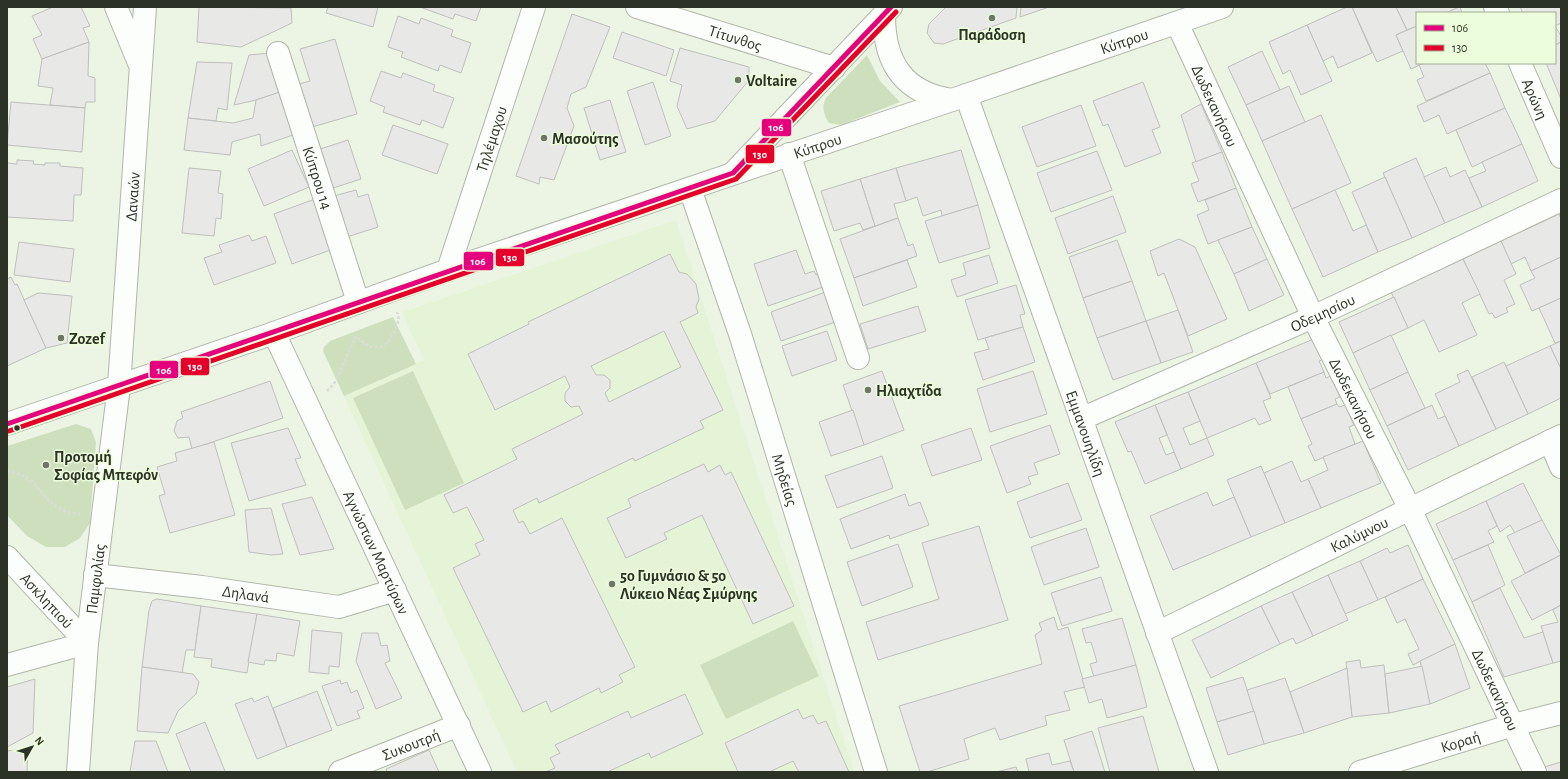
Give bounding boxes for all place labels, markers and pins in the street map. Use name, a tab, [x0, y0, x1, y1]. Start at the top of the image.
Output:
marker: Παράδοση	[987, 13, 997, 23]
place label: Παράδοση	[958, 27, 1026, 43]
place label: Voltaire	[746, 73, 798, 89]
marker: Voltaire	[733, 75, 743, 85]
place label: Μασούτης	[552, 131, 619, 148]
marker: Μασούτης	[539, 133, 549, 143]
place label: Zozef	[69, 331, 107, 347]
marker: Zozef	[56, 333, 66, 343]
place label: Ηλιαχτίδα	[876, 383, 942, 399]
marker: Ηλιαχτίδα	[863, 385, 873, 395]
unlabelled marker	[12, 423, 22, 433]
place label: Προτομή Σοφίας Μπεφόν	[54, 449, 158, 484]
marker: Προτομή Σοφίας Μπεφόν	[41, 460, 51, 470]
place label: 5ο Γυμνάσιο & 5ο Λύκειο Νέας Σμύρνης	[620, 568, 757, 603]
marker: 5ο Γυμνάσιο & 5ο Λύκειο Νέας Σμύρνης	[607, 579, 617, 589]

